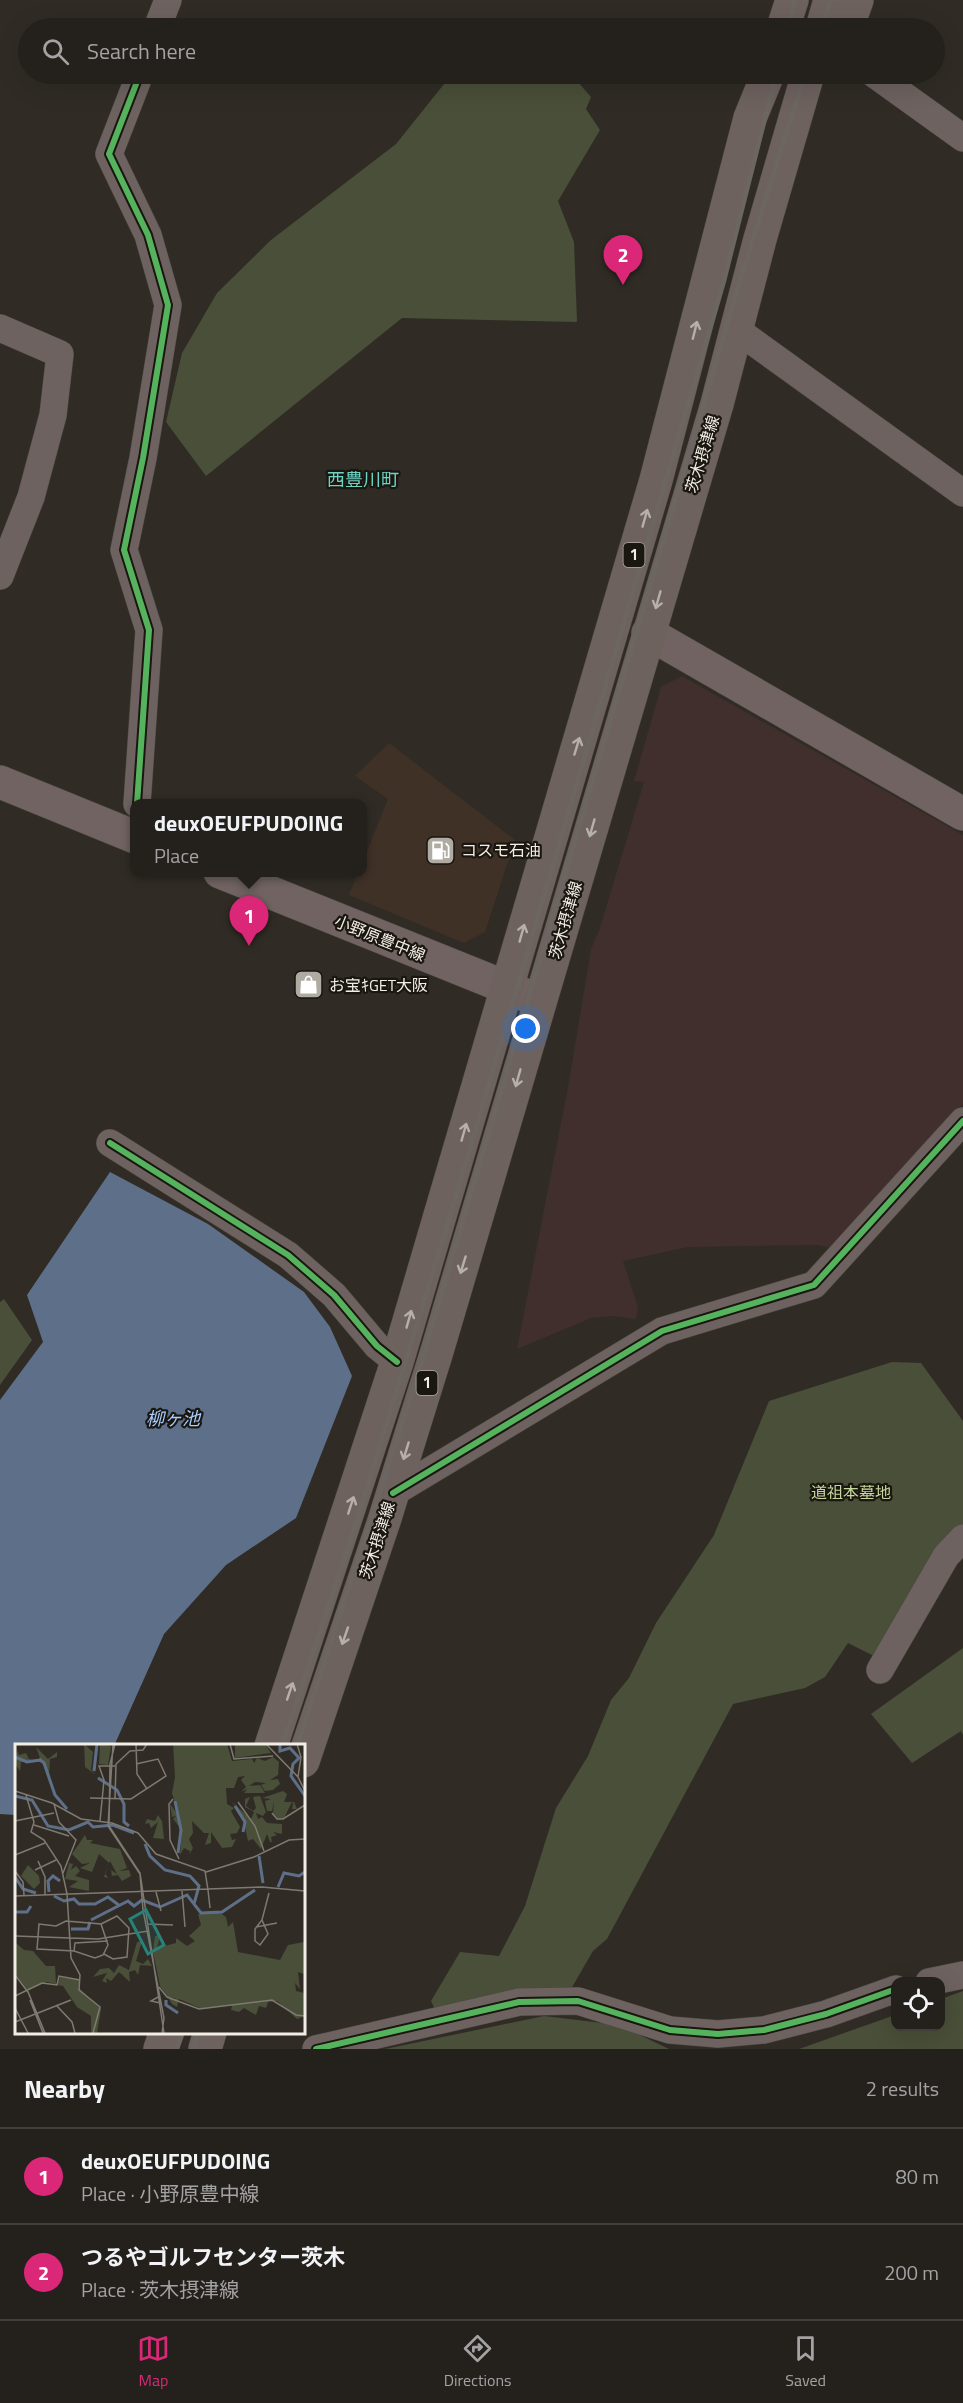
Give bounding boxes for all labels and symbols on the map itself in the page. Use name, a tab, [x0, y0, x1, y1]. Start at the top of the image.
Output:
pin: 2	[604, 236, 642, 285]
one-way arrow	[690, 321, 701, 340]
street label: 茨木摂津線	[679, 412, 725, 496]
district label: 西豊川町	[327, 466, 399, 493]
one-way arrow	[640, 509, 651, 528]
road number: 1	[624, 543, 644, 567]
one-way arrow	[652, 590, 663, 609]
one-way arrow	[572, 737, 583, 756]
one-way arrow	[586, 818, 597, 837]
fuel station icon: コスモ石油	[424, 834, 456, 866]
place label: コスモ石油	[461, 838, 541, 862]
street label: 茨木摂津線	[542, 878, 588, 962]
pin: 1	[230, 896, 268, 946]
street label: 小野原豊中線	[331, 909, 429, 967]
one-way arrow	[517, 924, 529, 943]
shop icon: お宝ｷGET大阪	[292, 969, 324, 1001]
place label: お宝ｷGET大阪	[329, 973, 428, 997]
your location	[511, 1014, 540, 1043]
one-way arrow	[512, 1068, 523, 1087]
one-way arrow	[459, 1123, 470, 1142]
one-way arrow	[457, 1255, 468, 1274]
one-way arrow	[404, 1310, 415, 1329]
road number: 1	[416, 1371, 438, 1395]
water label: 柳ヶ池	[146, 1405, 202, 1432]
one-way arrow	[400, 1441, 411, 1460]
park label: 道祖本墓地	[811, 1480, 891, 1504]
one-way arrow	[347, 1497, 358, 1515]
street label: 茨木摂津線	[353, 1498, 401, 1582]
one-way arrow	[338, 1626, 349, 1645]
one-way arrow	[285, 1682, 296, 1701]
inset map	[15, 1744, 304, 2034]

